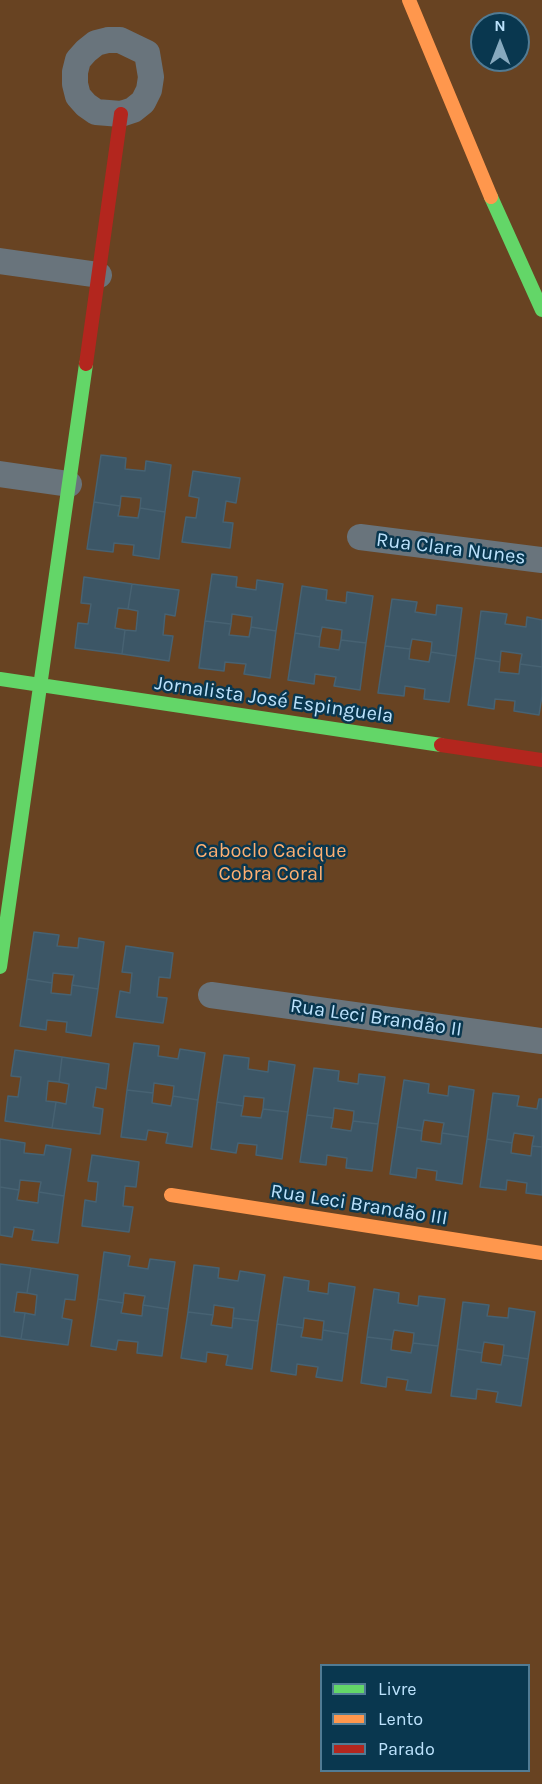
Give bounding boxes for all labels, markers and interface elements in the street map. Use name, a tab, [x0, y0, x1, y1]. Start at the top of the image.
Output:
north arrow	[470, 12, 530, 72]
text: N	[494, 16, 506, 35]
street label: Rua Clara Nunes	[375, 528, 527, 570]
street label: Jornalista José Espinguela	[153, 671, 395, 729]
park label: Caboclo Cacique Cobra Coral	[195, 839, 347, 886]
street label: Rua Leci Brandão II	[289, 994, 463, 1042]
street label: Rua Leci Brandão III	[269, 1179, 449, 1231]
legend	[320, 1664, 530, 1772]
text: Livre	[378, 1678, 417, 1700]
text: Lento	[378, 1708, 423, 1730]
text: Parado	[378, 1738, 435, 1760]

